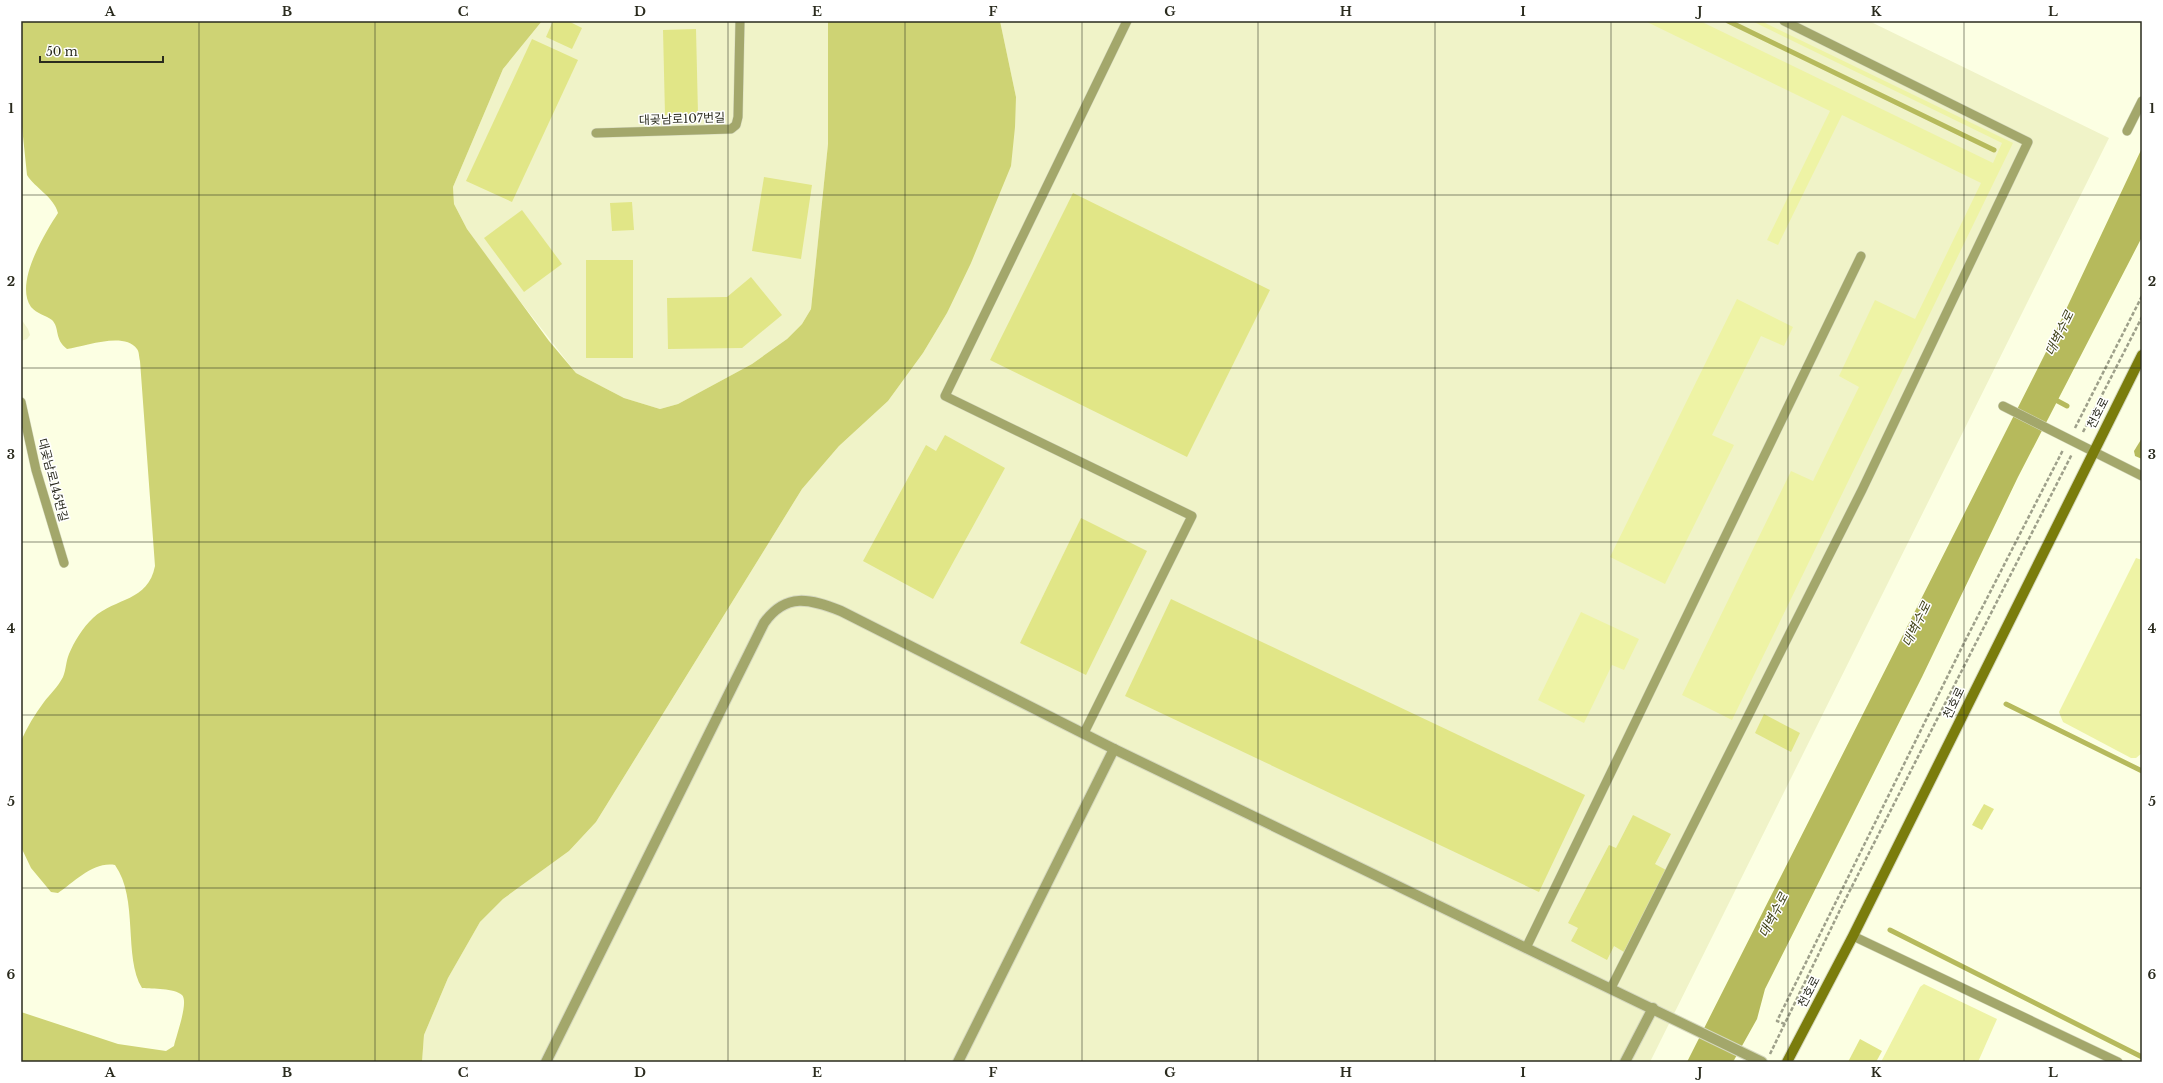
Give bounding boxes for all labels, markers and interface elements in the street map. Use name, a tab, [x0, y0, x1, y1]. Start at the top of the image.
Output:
text: A	[104, 3, 116, 20]
text: B	[282, 3, 292, 20]
text: C	[458, 3, 469, 20]
text: D	[634, 3, 646, 20]
text: E	[812, 3, 822, 20]
text: F	[989, 3, 998, 20]
text: G	[1164, 3, 1176, 20]
text: H	[1340, 3, 1352, 20]
text: I	[1520, 3, 1526, 20]
text: J	[1694, 3, 1703, 20]
text: K	[1871, 3, 1882, 20]
text: L	[2048, 3, 2058, 20]
scale bar	[40, 38, 163, 64]
text: 50 m	[46, 44, 78, 59]
text: 1	[8, 100, 14, 117]
text: 1	[2149, 100, 2155, 117]
street label: 대곶남로107번길	[639, 110, 725, 127]
text: 2	[7, 273, 15, 290]
text: 2	[2148, 273, 2156, 290]
water label: 대벽수로	[2041, 307, 2078, 358]
street label: 천호로	[2083, 395, 2112, 431]
street label: 대곶남로145번길	[35, 437, 72, 523]
text: 3	[7, 446, 15, 463]
text: 3	[2148, 446, 2156, 463]
water label: 대벽수로	[1898, 598, 1935, 649]
text: 4	[7, 620, 16, 637]
text: 4	[2148, 620, 2157, 637]
street label: 천호로	[1940, 685, 1968, 721]
text: 5	[7, 793, 15, 810]
text: 5	[2148, 793, 2156, 810]
water label: 대벽수로	[1755, 889, 1792, 940]
text: 6	[7, 966, 16, 983]
text: 6	[2148, 966, 2157, 983]
street label: 천호로	[1794, 974, 1823, 1010]
text: A	[104, 1064, 116, 1081]
text: B	[282, 1064, 292, 1081]
text: C	[458, 1064, 469, 1081]
text: D	[634, 1064, 646, 1081]
text: E	[812, 1064, 822, 1081]
text: F	[989, 1064, 998, 1081]
text: G	[1164, 1064, 1176, 1081]
text: H	[1340, 1064, 1352, 1081]
text: I	[1520, 1064, 1526, 1081]
text: J	[1694, 1064, 1703, 1081]
text: K	[1871, 1064, 1882, 1081]
text: L	[2048, 1064, 2058, 1081]

